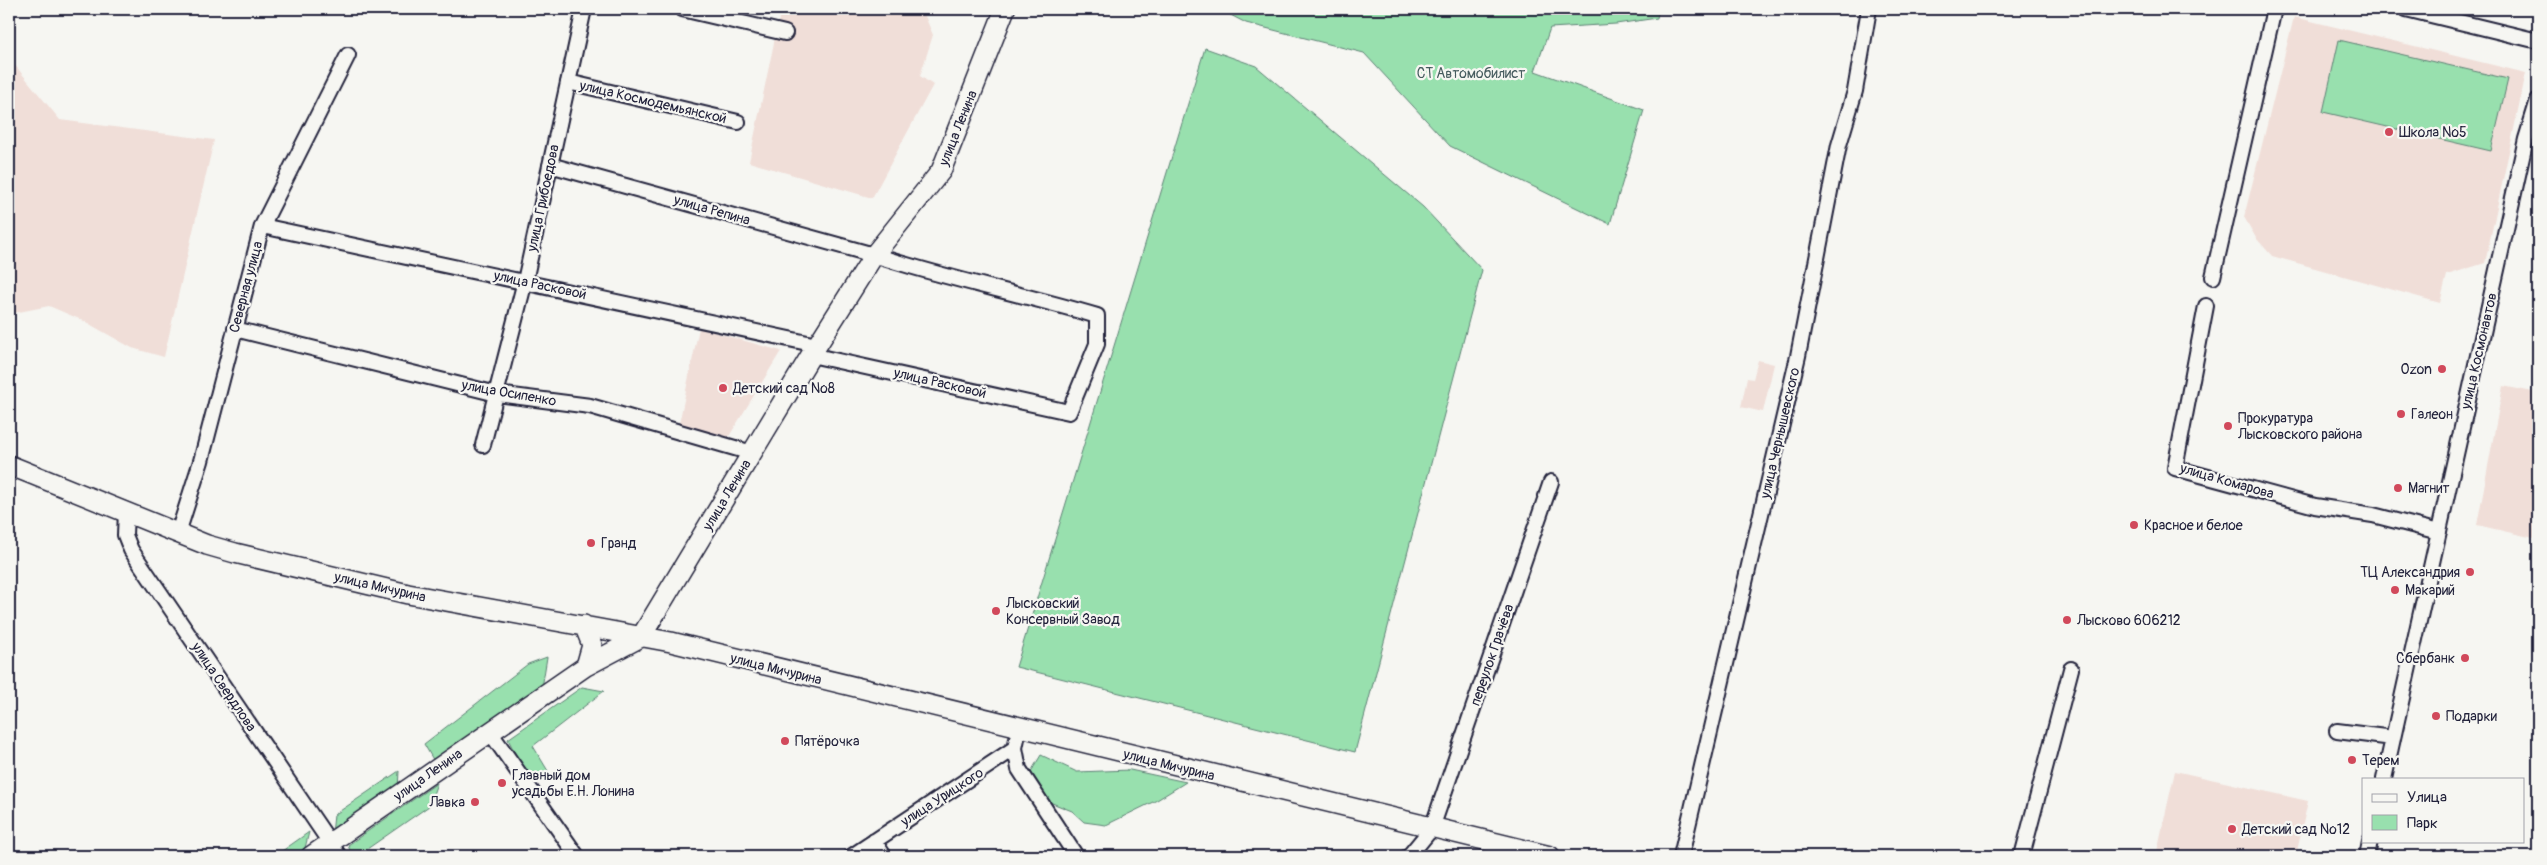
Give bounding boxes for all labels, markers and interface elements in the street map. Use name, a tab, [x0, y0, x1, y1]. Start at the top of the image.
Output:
park label: СТ Автомобилист	[1417, 65, 1525, 82]
street label: улица Космодемьянской	[577, 77, 728, 127]
street label: улица Ленина	[935, 88, 981, 169]
place label: Школа №5	[2399, 124, 2467, 141]
marker: Школа №5	[2383, 126, 2395, 138]
street label: улица Грибоедова	[523, 143, 563, 254]
street label: улица Репина	[671, 191, 752, 229]
street label: Северная улица	[226, 239, 266, 335]
street label: улица Расковой	[491, 267, 588, 303]
street label: улица Космонавтов	[2457, 291, 2501, 412]
place label: Ozon	[2401, 361, 2432, 378]
marker: Ozon	[2436, 363, 2448, 375]
street label: улица Расковой	[891, 364, 988, 402]
street label: улица Чернышевского	[1756, 366, 1803, 501]
street label: улица Осипенко	[459, 376, 558, 410]
place label: Детский сад №8	[732, 380, 835, 397]
marker: Детский сад №8	[717, 382, 729, 394]
place label: Галеон	[2411, 406, 2453, 423]
marker: Галеон	[2395, 408, 2407, 420]
place label: Прокуратура Лысковского района	[2237, 410, 2362, 443]
marker: Прокуратура Лысковского района	[2222, 420, 2234, 432]
street label: улица Ленина	[699, 456, 755, 534]
street label: улица Комарова	[2177, 459, 2276, 503]
place label: Магнит	[2408, 480, 2450, 497]
marker: Магнит	[2392, 482, 2404, 494]
place label: Красное и белое	[2144, 517, 2243, 534]
marker: Красное и белое	[2128, 519, 2140, 531]
place label: Гранд	[601, 535, 637, 552]
marker: Гранд	[585, 537, 597, 549]
place label: ТЦ Александрия	[2360, 564, 2460, 581]
marker: ТЦ Александрия	[2464, 566, 2476, 578]
street label: улица Мичурина	[332, 568, 428, 606]
place label: Макарий	[2405, 582, 2455, 599]
marker: Макарий	[2389, 584, 2401, 596]
place label: Лысковский Консервный Завод	[1005, 595, 1120, 628]
street label: переулок Грачёва	[1467, 602, 1517, 708]
marker: Лысковский Консервный Завод	[990, 605, 1002, 617]
place label: Лысково 606212	[2076, 612, 2181, 629]
marker: Лысково 606212	[2061, 614, 2073, 626]
street label: улица Свердлова	[187, 638, 260, 735]
street label: улица Мичурина	[728, 649, 823, 689]
place label: Сбербанк	[2396, 650, 2455, 667]
marker: Сбербанк	[2459, 652, 2471, 664]
place label: Подарки	[2446, 708, 2497, 725]
marker: Подарки	[2430, 710, 2442, 722]
place label: Пятёрочка	[795, 733, 859, 750]
marker: Пятёрочка	[779, 735, 791, 747]
street label: улица Ленина	[390, 745, 466, 805]
street label: улица Мичурина	[1121, 745, 1216, 785]
place label: Терем	[2362, 752, 2399, 769]
marker: Терем	[2346, 754, 2358, 766]
street label: улица Урицкого	[897, 764, 987, 831]
place label: Главный дом усадьбы Е.Н. Лонина	[511, 767, 634, 800]
marker: Главный дом усадьбы Е.Н. Лонина	[496, 777, 508, 789]
legend	[2362, 778, 2524, 842]
text: Улица	[2407, 788, 2447, 807]
place label: Лавка	[428, 794, 465, 811]
marker: Лавка	[469, 796, 481, 808]
text: Парк	[2407, 814, 2438, 833]
place label: Детский сад №12	[2241, 821, 2350, 838]
marker: Детский сад №12	[2226, 823, 2238, 835]

